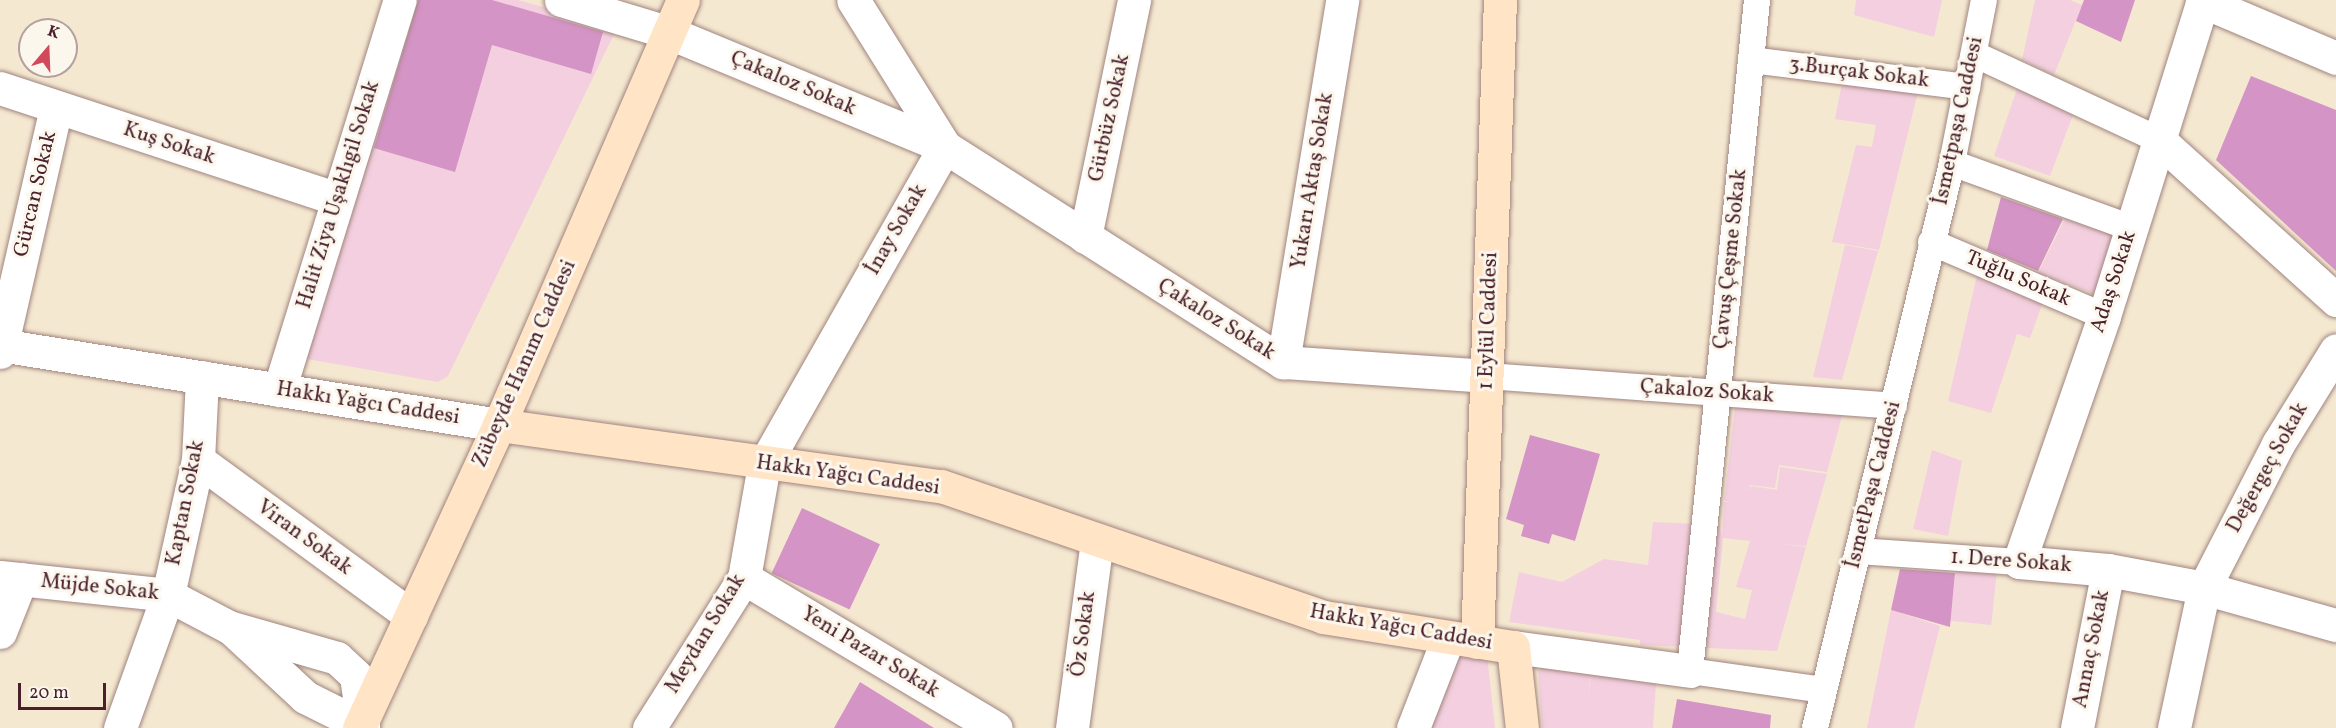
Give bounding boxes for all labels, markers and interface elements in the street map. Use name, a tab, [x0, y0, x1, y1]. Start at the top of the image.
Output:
north arrow	[18, 18, 78, 78]
text: K	[44, 21, 62, 45]
street label: İsmetpaşa Caddesi	[1929, 34, 1989, 208]
street label: Çakaloz Sokak	[726, 46, 860, 122]
street label: Gürbüz Sokak	[1084, 52, 1136, 184]
street label: 3.Burçak Sokak	[1788, 52, 1930, 94]
street label: Halit Ziya Uşaklıgil Sokak	[292, 78, 386, 312]
street label: Yukarı Aktaş Sokak	[1287, 91, 1339, 271]
street label: Kuş Sokak	[120, 117, 218, 171]
street label: Gürcan Sokak	[9, 129, 63, 259]
street label: Çavuş Çeşme Sokak	[1709, 168, 1753, 350]
street label: İnay Sokak	[861, 180, 933, 280]
street label: Adaş Sokak	[2086, 228, 2142, 336]
street label: Tuğlu Sokak	[1962, 246, 2074, 312]
street label: 1 Eylül Caddesi	[1474, 252, 1504, 390]
street label: Zübeyde Hanım Caddesi	[468, 256, 582, 472]
street label: Çakaloz Sokak	[1152, 274, 1280, 366]
street label: Çakaloz Sokak	[1639, 375, 1775, 409]
street label: Hakkı Yağcı Caddesi	[274, 377, 462, 431]
street label: İsmetPaşa Caddesi	[1841, 399, 1907, 571]
street label: Değergeç Sokak	[2222, 399, 2314, 537]
street label: Kaptan Sokak	[161, 438, 211, 568]
street label: Hakkı Yağcı Caddesi	[754, 451, 942, 501]
street label: Viran Sokak	[251, 495, 357, 581]
street label: 1. Dere Sokak	[1950, 545, 2072, 579]
street label: Müjde Sokak	[40, 569, 160, 607]
street label: Meydan Sokak	[660, 570, 752, 698]
street label: Annaç Sokak	[2068, 588, 2116, 710]
street label: Öz Sokak	[1066, 590, 1102, 678]
street label: Hakkı Yağcı Caddesi	[1307, 599, 1495, 657]
street label: Yeni Pazar Sokak	[796, 602, 944, 704]
scale bar	[21, 671, 110, 709]
text: 20 m	[29, 681, 69, 706]

